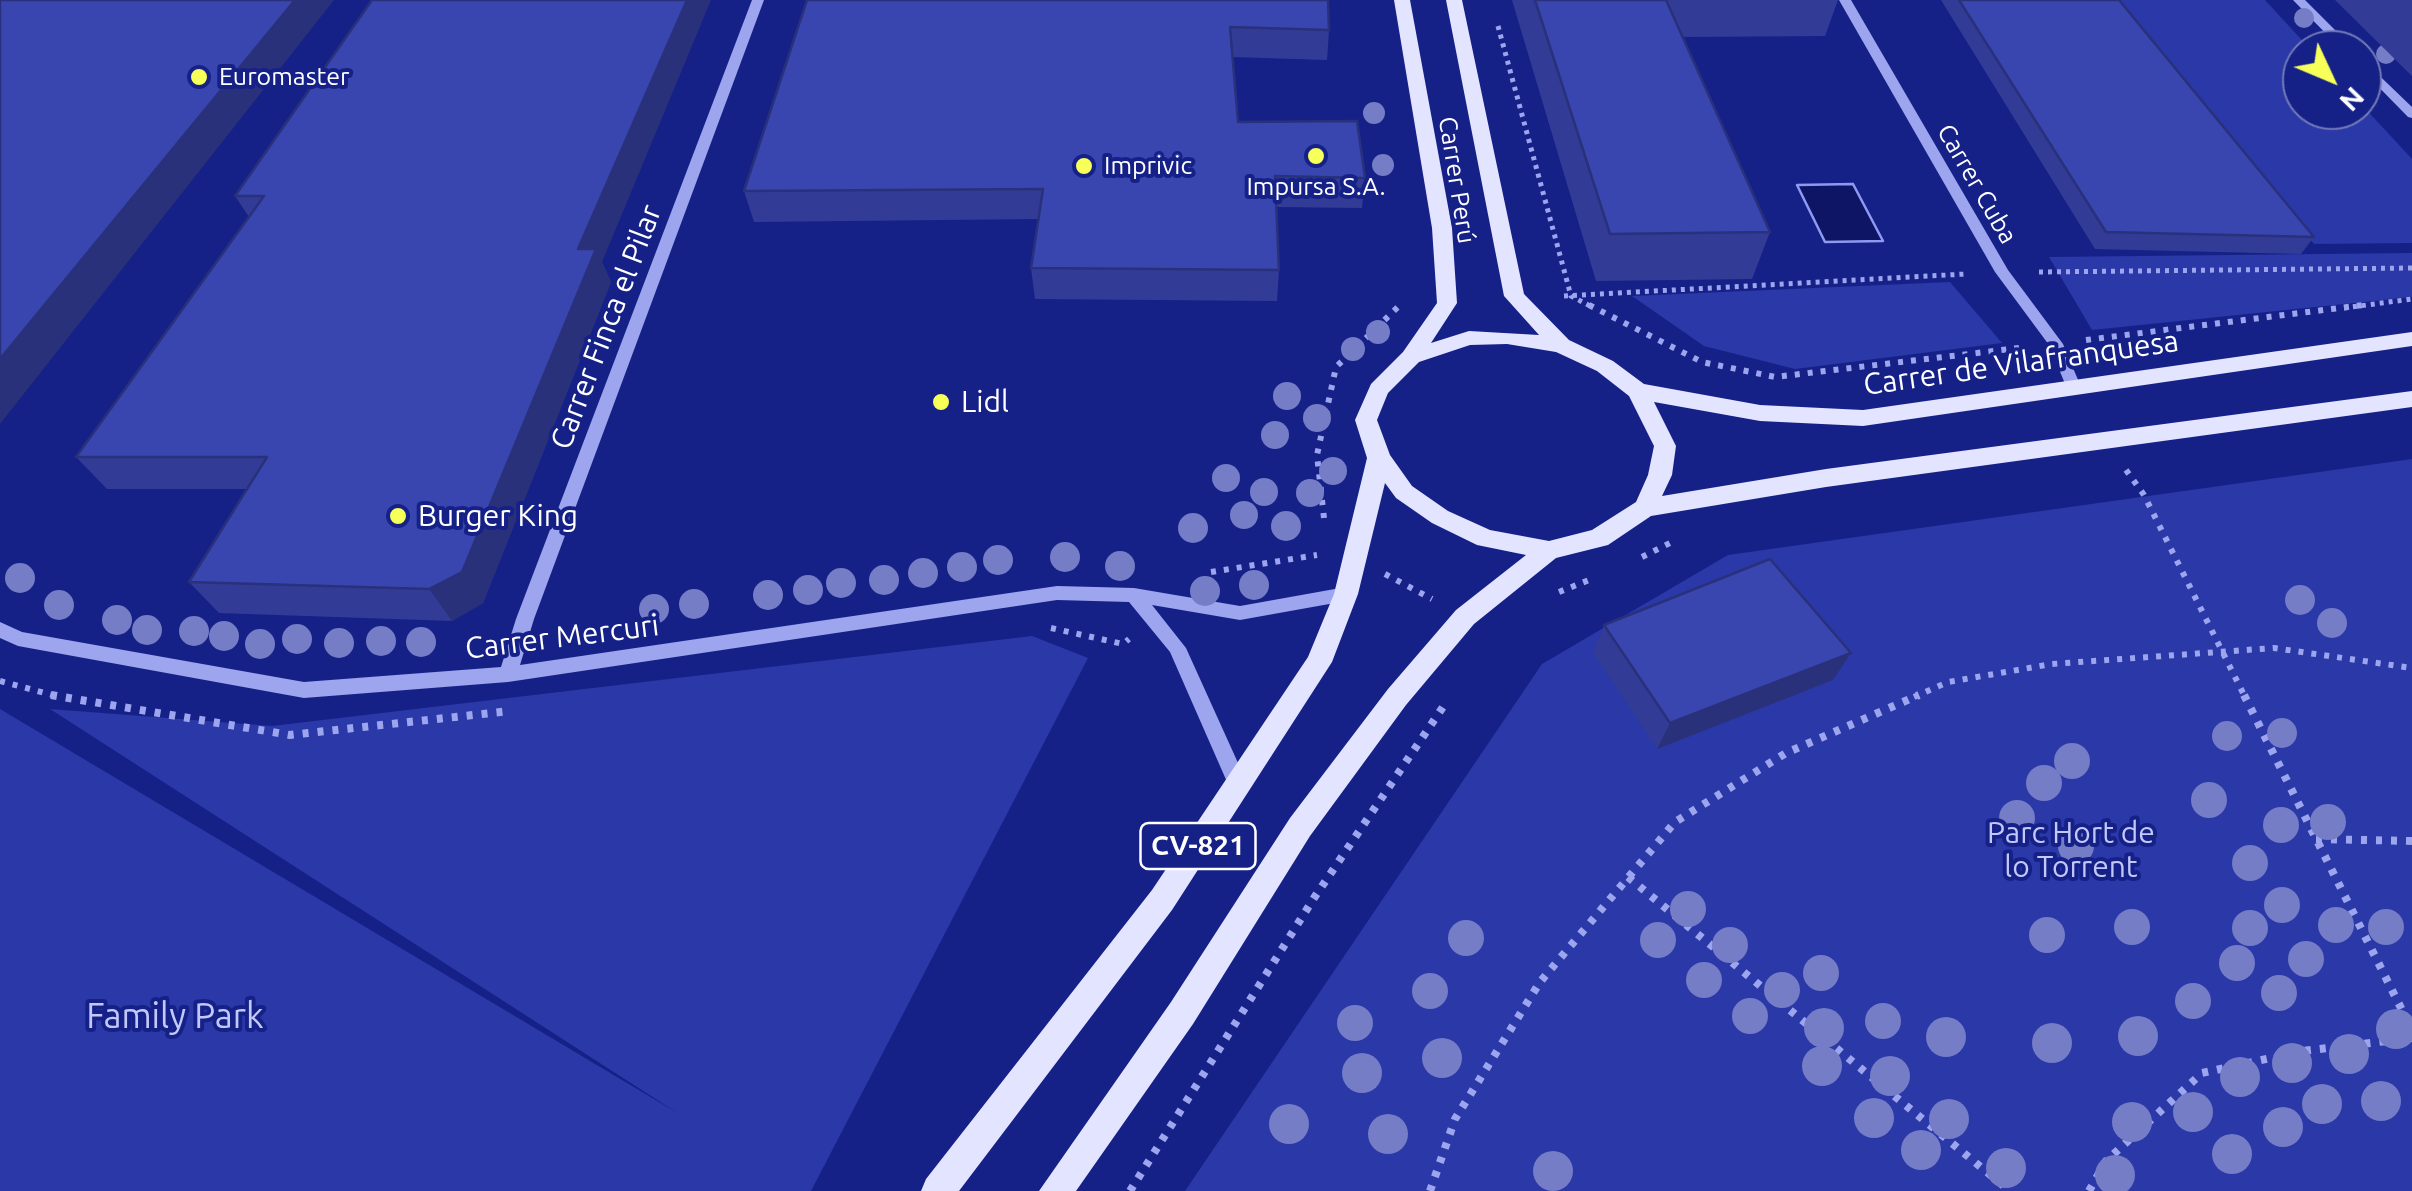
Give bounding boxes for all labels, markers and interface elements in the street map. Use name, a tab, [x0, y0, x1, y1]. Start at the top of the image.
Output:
north arrow	[2282, 30, 2382, 130]
place label: Euromaster	[219, 62, 350, 92]
marker: Euromaster	[188, 66, 210, 88]
text: N	[2334, 82, 2371, 118]
street label: Carrer Perú	[1432, 114, 1482, 246]
street label: Carrer Cuba	[1931, 119, 2023, 249]
marker: Impursa S.A.	[1305, 145, 1327, 167]
place label: Imprivic	[1104, 151, 1192, 181]
marker: Imprivic	[1073, 155, 1095, 177]
place label: Impursa S.A.	[1246, 172, 1386, 202]
street label: Carrer Finca el Pilar	[543, 200, 669, 454]
street label: Carrer de Vilafranquesa	[1861, 323, 2181, 403]
place label: Lidl	[961, 384, 1009, 420]
marker: Lidl	[930, 391, 952, 413]
place label: Burger King	[418, 498, 578, 534]
marker: Burger King	[387, 505, 409, 527]
street label: Carrer Mercuri	[463, 607, 661, 667]
park label: Parc Hort de lo Torrent	[1987, 815, 2155, 886]
road number: CV-821	[1140, 823, 1256, 869]
park label: Family Park	[86, 995, 264, 1037]

